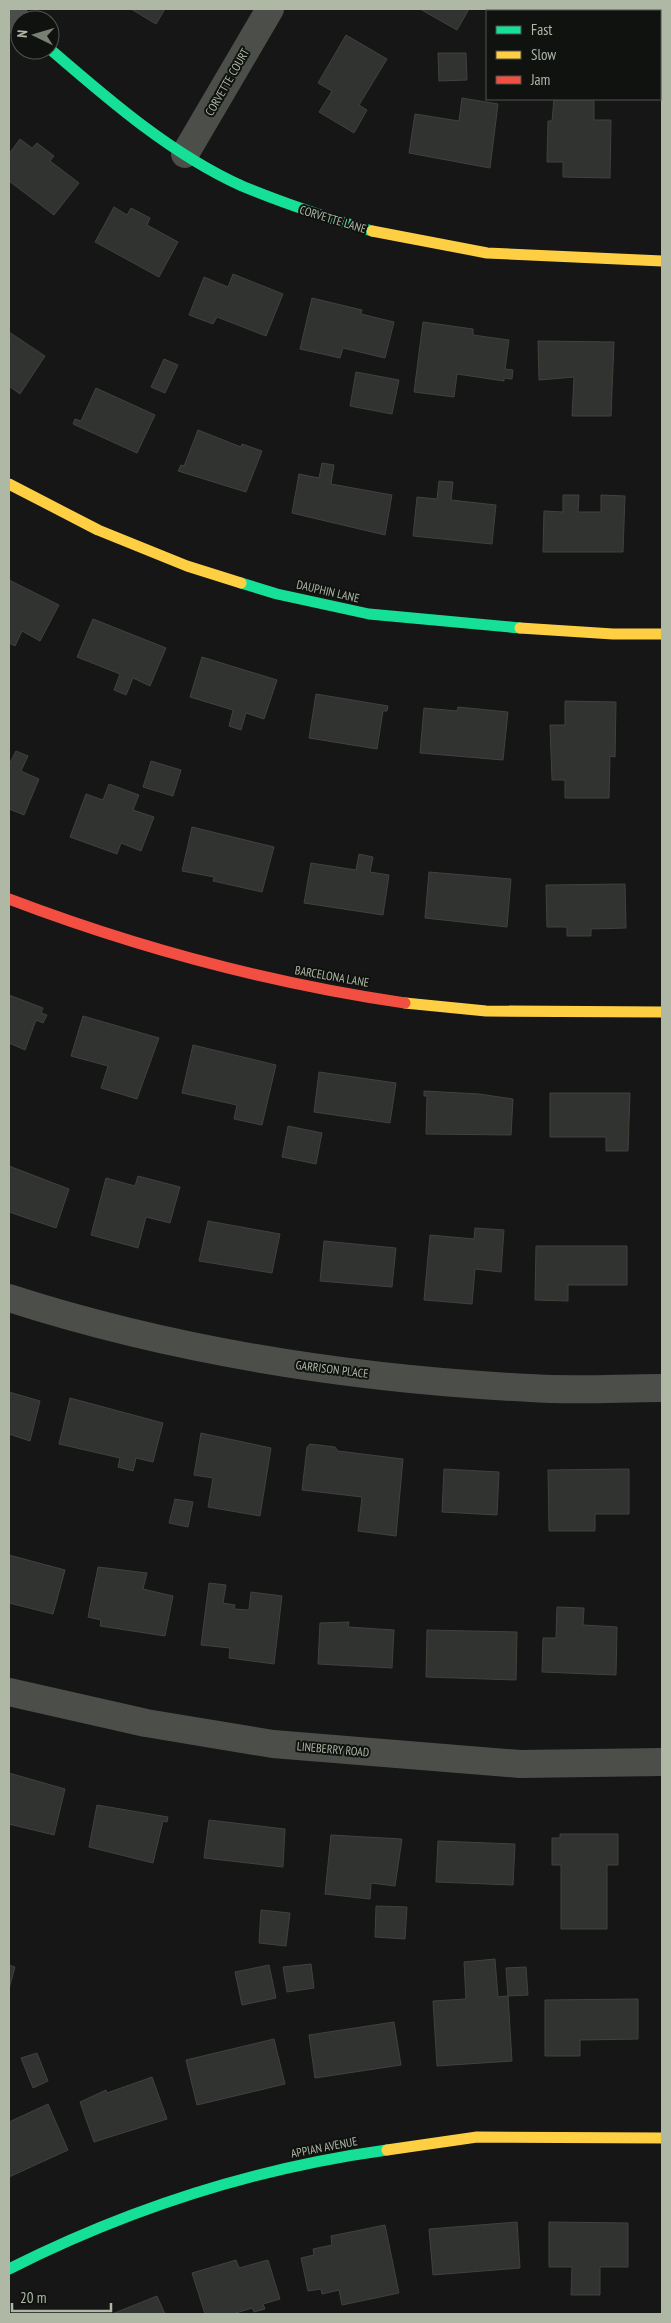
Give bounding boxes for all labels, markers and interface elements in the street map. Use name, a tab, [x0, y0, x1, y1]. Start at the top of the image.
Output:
north arrow	[10, 10, 60, 60]
legend	[486, 10, 661, 100]
text: Fast	[531, 20, 552, 39]
text: N	[13, 29, 31, 38]
street label: CORVETTE COURT	[202, 45, 253, 118]
text: Slow	[531, 45, 556, 64]
text: Jam	[530, 70, 550, 89]
street label: CORVETTE LANE	[298, 202, 368, 236]
street label: DAUPHIN LANE	[295, 576, 361, 606]
street label: BARCELONA LANE	[294, 962, 370, 990]
street label: GARRISON PLACE	[295, 1357, 369, 1381]
street label: LINEBERRY ROAD	[296, 1738, 370, 1760]
street label: APPIAN AVENUE	[289, 2133, 359, 2161]
scale bar	[12, 2280, 111, 2312]
text: 20 m	[20, 2288, 46, 2307]

